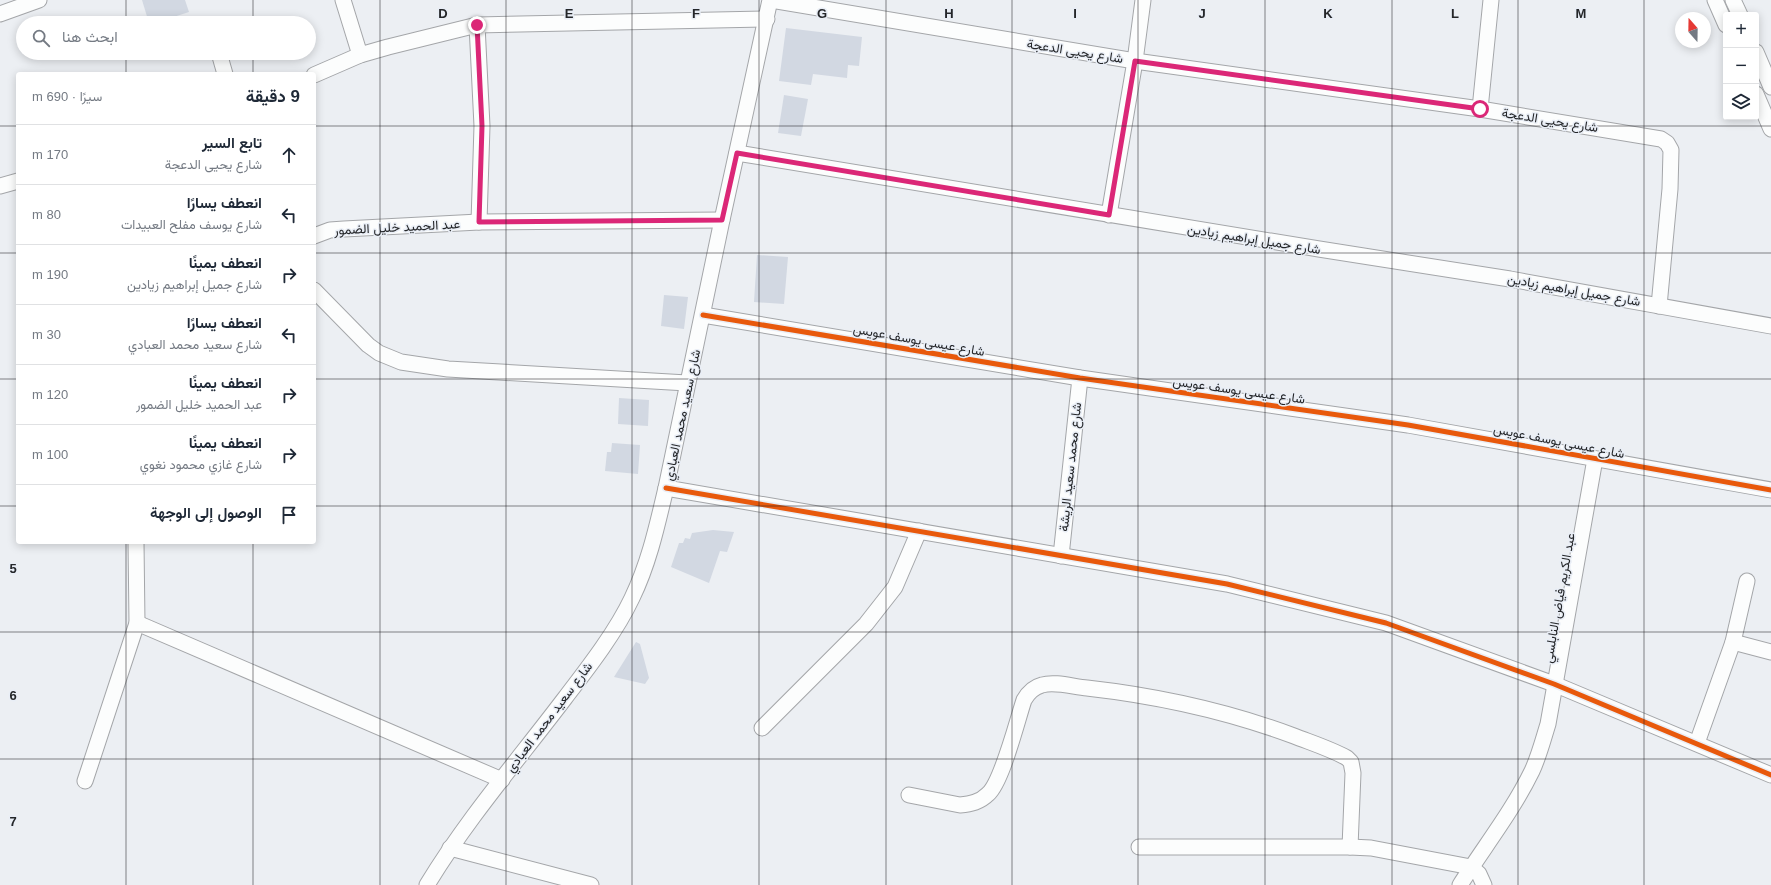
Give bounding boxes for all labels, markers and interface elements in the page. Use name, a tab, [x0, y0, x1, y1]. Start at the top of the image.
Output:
text: D	[438, 6, 448, 21]
text: E	[565, 6, 574, 21]
text: F	[692, 6, 700, 21]
text: G	[817, 6, 827, 21]
text: H	[944, 6, 954, 21]
text: I	[1073, 6, 1077, 21]
text: J	[1198, 6, 1206, 21]
text: K	[1323, 6, 1333, 21]
text: L	[1451, 6, 1459, 21]
text: M	[1576, 6, 1586, 21]
north arrow	[1675, 12, 1711, 48]
map controls	[1723, 12, 1759, 120]
button: +	[1723, 12, 1759, 48]
search box	[16, 16, 316, 60]
route end	[468, 16, 486, 34]
icon: search	[30, 27, 52, 49]
text: ابحث هنا	[62, 28, 118, 45]
street label: شارع يحيى الدعجة	[1025, 36, 1124, 68]
button: −	[1723, 48, 1759, 84]
button: layers	[1723, 84, 1759, 120]
text: 9 دقيقة	[246, 87, 300, 106]
text: سيرًا · 690 m	[32, 89, 102, 104]
route start	[1471, 100, 1489, 118]
street label: شارع يحيى الدعجة	[1500, 105, 1599, 137]
text: تابع السير	[202, 134, 262, 151]
icon: ahead	[278, 144, 300, 166]
text: 170 m	[32, 147, 68, 162]
text: شارع يحيى الدعجة	[165, 157, 262, 172]
text: انعطف يسارًا	[187, 194, 262, 211]
icon: left	[278, 204, 300, 226]
text: 80 m	[32, 207, 61, 222]
street label: عبد الحميد خليل الضمور	[333, 216, 461, 239]
text: شارع يوسف مفلح العبيدات	[121, 217, 262, 232]
street label: شارع جميل إبراهيم زيادين	[1186, 221, 1322, 259]
text: انعطف يمينًا	[189, 254, 262, 271]
icon: right	[278, 264, 300, 286]
text: 190 m	[32, 267, 68, 282]
street label: شارع جميل إبراهيم زيادين	[1506, 271, 1642, 311]
text: شارع جميل إبراهيم زيادين	[127, 277, 262, 292]
text: انعطف يسارًا	[187, 314, 262, 331]
street label: شارع عيسى يوسف عويس	[852, 321, 986, 361]
icon: left	[278, 324, 300, 346]
text: 30 m	[32, 327, 61, 342]
text: شارع سعيد محمد العبادي	[128, 337, 262, 352]
street label: شارع سعيد محمد العبادي	[661, 348, 706, 483]
street label: شارع عيسى يوسف عويس	[1172, 373, 1306, 409]
text: انعطف يمينًا	[189, 374, 262, 391]
icon: right	[278, 384, 300, 406]
text: 120 m	[32, 387, 68, 402]
text: عبد الحميد خليل الضمور	[136, 397, 262, 412]
street label: شارع محمد سعيد الريشة	[1056, 402, 1086, 533]
street label: شارع عيسى يوسف عويس	[1492, 421, 1626, 463]
text: انعطف يمينًا	[189, 434, 262, 451]
icon: right	[278, 444, 300, 466]
text: 100 m	[32, 447, 68, 462]
text: شارع غازي محمود نغوي	[140, 457, 262, 472]
text: الوصول إلى الوجهة	[150, 504, 262, 521]
icon: arrive	[278, 504, 300, 526]
street label: عبد الكريم فياض النابلسي	[1540, 532, 1581, 665]
text: 5	[9, 561, 17, 576]
street label: شارع سعيد محمد العبادي	[503, 659, 598, 777]
text: 6	[9, 688, 17, 703]
text: 7	[9, 814, 17, 829]

